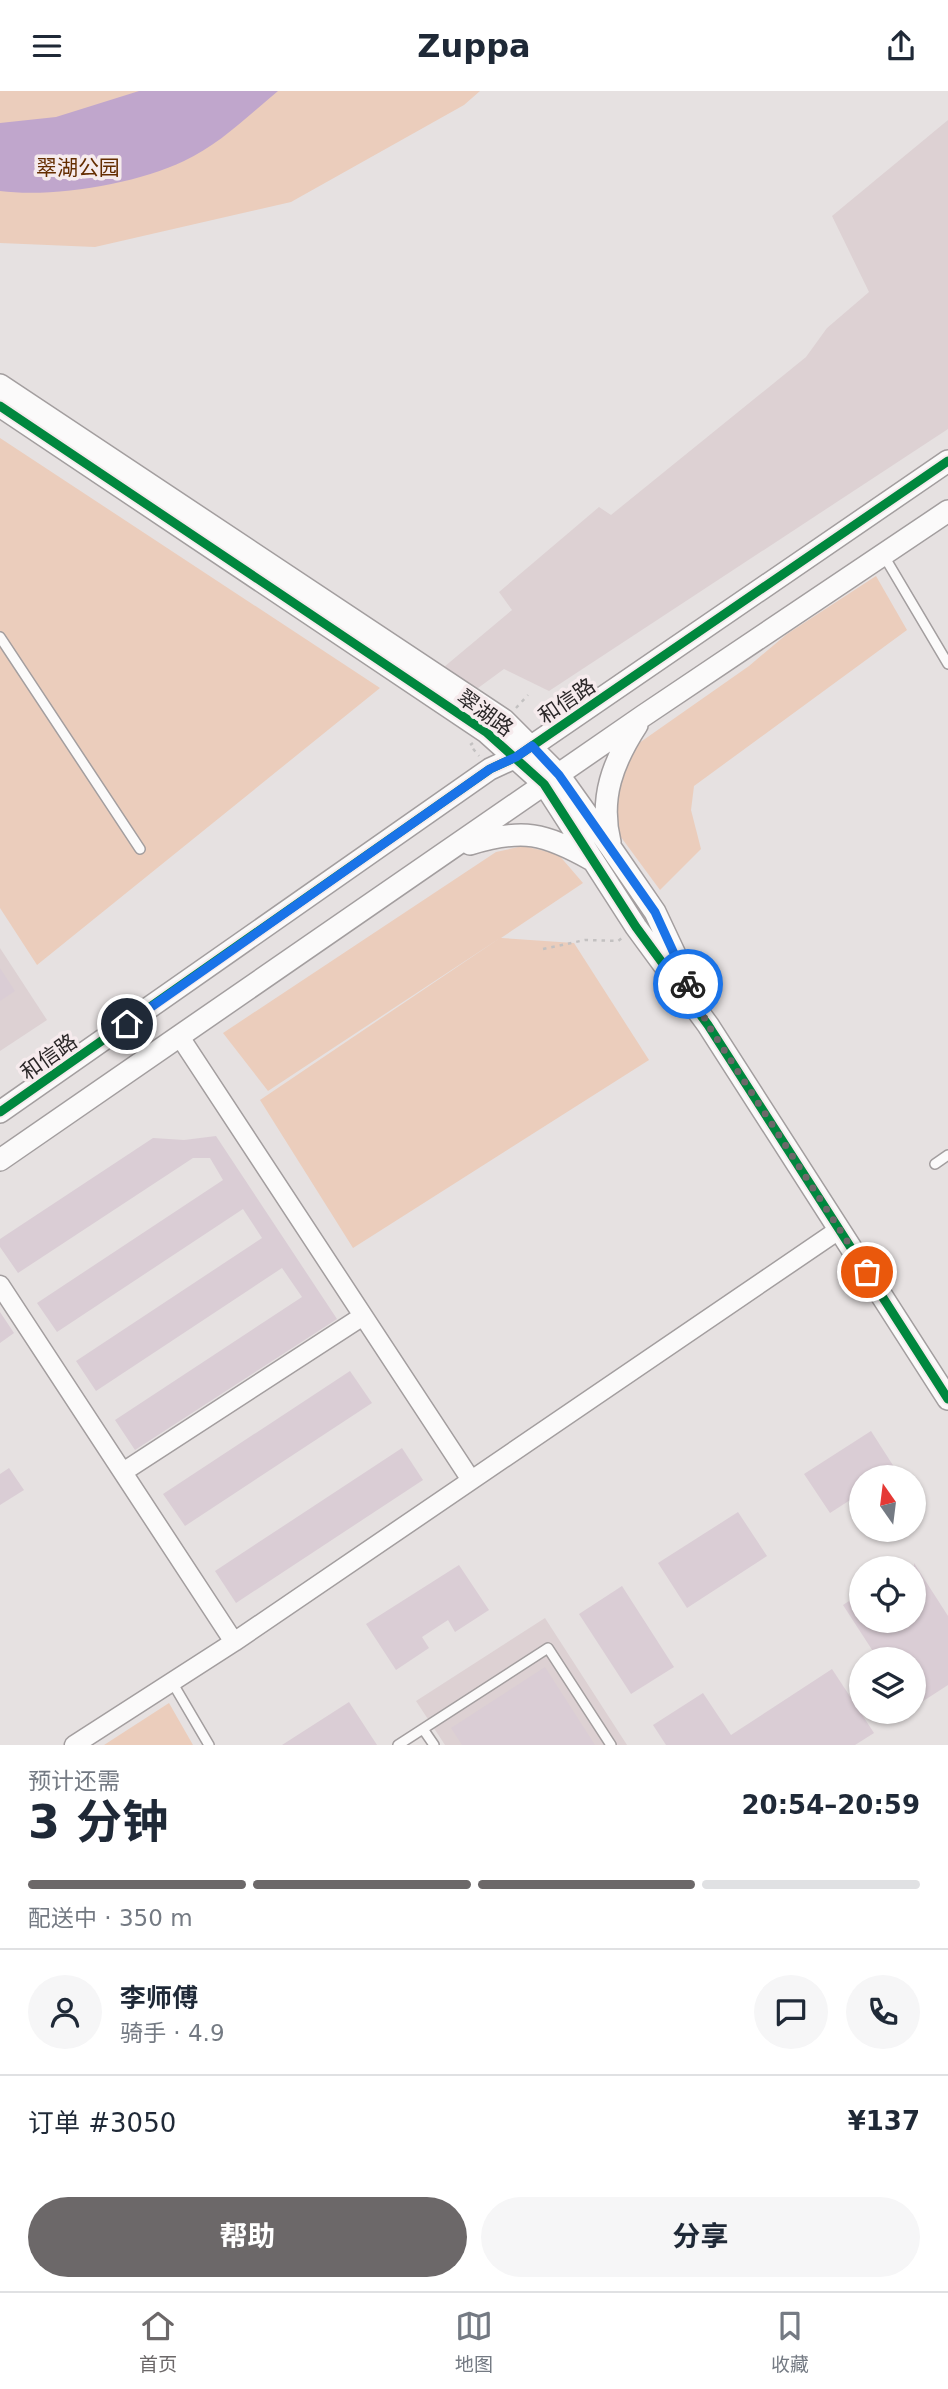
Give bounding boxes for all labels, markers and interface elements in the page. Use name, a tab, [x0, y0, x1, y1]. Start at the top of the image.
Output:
icon: menu	[28, 27, 66, 65]
text: Zuppa	[417, 27, 531, 65]
icon: share	[882, 27, 920, 65]
park label: 翠湖公园	[36, 156, 120, 180]
street label: 和信路	[534, 673, 600, 729]
street label: 翠湖路	[452, 685, 518, 741]
courier	[653, 949, 723, 1019]
icon: bike	[669, 965, 707, 1003]
pin	[97, 994, 157, 1054]
icon: home	[108, 1005, 146, 1043]
street label: 和信路	[16, 1029, 82, 1085]
pin	[837, 1242, 897, 1302]
icon: bag	[848, 1253, 886, 1291]
north arrow	[849, 1465, 926, 1542]
map controls	[849, 1465, 926, 1724]
button: locate	[849, 1556, 926, 1633]
button: layers	[849, 1647, 926, 1724]
text: 预计还需	[28, 1768, 120, 1794]
text: 20:54–20:59	[741, 1790, 920, 1820]
text: 3 分钟	[28, 1795, 168, 1849]
text: 配送中 · 350 m	[28, 1905, 193, 1931]
button: person	[28, 1975, 102, 2049]
button: chat	[754, 1975, 828, 2049]
button: phone	[846, 1975, 920, 2049]
text: 李师傅	[120, 1983, 198, 2013]
text: 骑手 · 4.9	[120, 2020, 225, 2046]
text: ¥137	[848, 2106, 920, 2136]
text: 订单 #3050	[28, 2108, 176, 2138]
button: 帮助	[28, 2197, 467, 2277]
button: 分享	[481, 2197, 920, 2277]
tab: 首页	[139, 2307, 177, 2376]
tab: 地图	[455, 2307, 493, 2376]
tab: 收藏	[771, 2307, 809, 2376]

